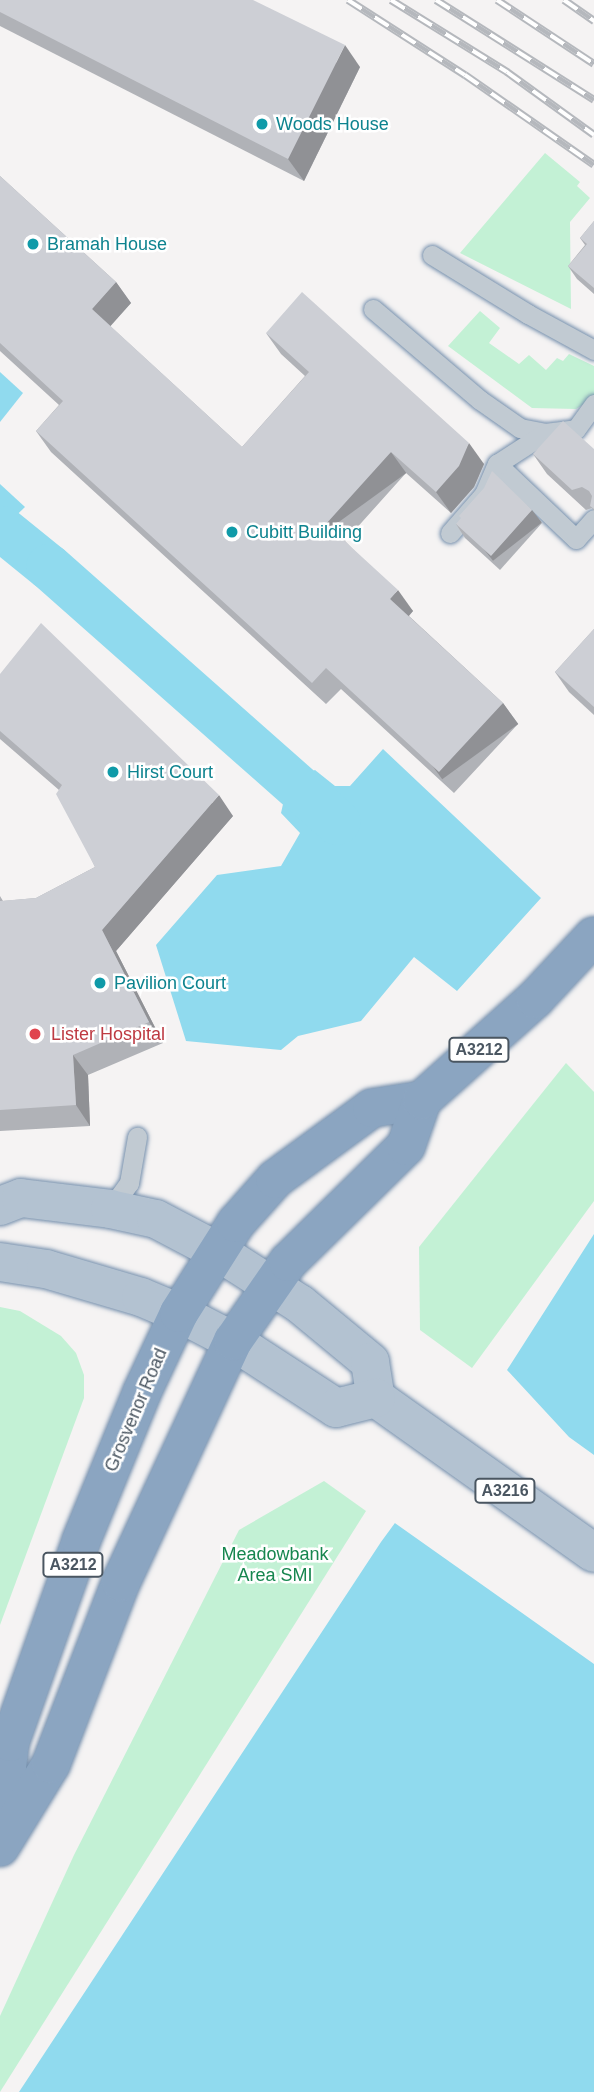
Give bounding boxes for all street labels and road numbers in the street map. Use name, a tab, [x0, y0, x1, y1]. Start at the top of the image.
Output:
road number: A3212	[448, 1038, 510, 1062]
street label: Grosvenor Road	[100, 1345, 172, 1475]
road number: A3216	[474, 1478, 536, 1504]
road number: A3212	[42, 1553, 104, 1578]

